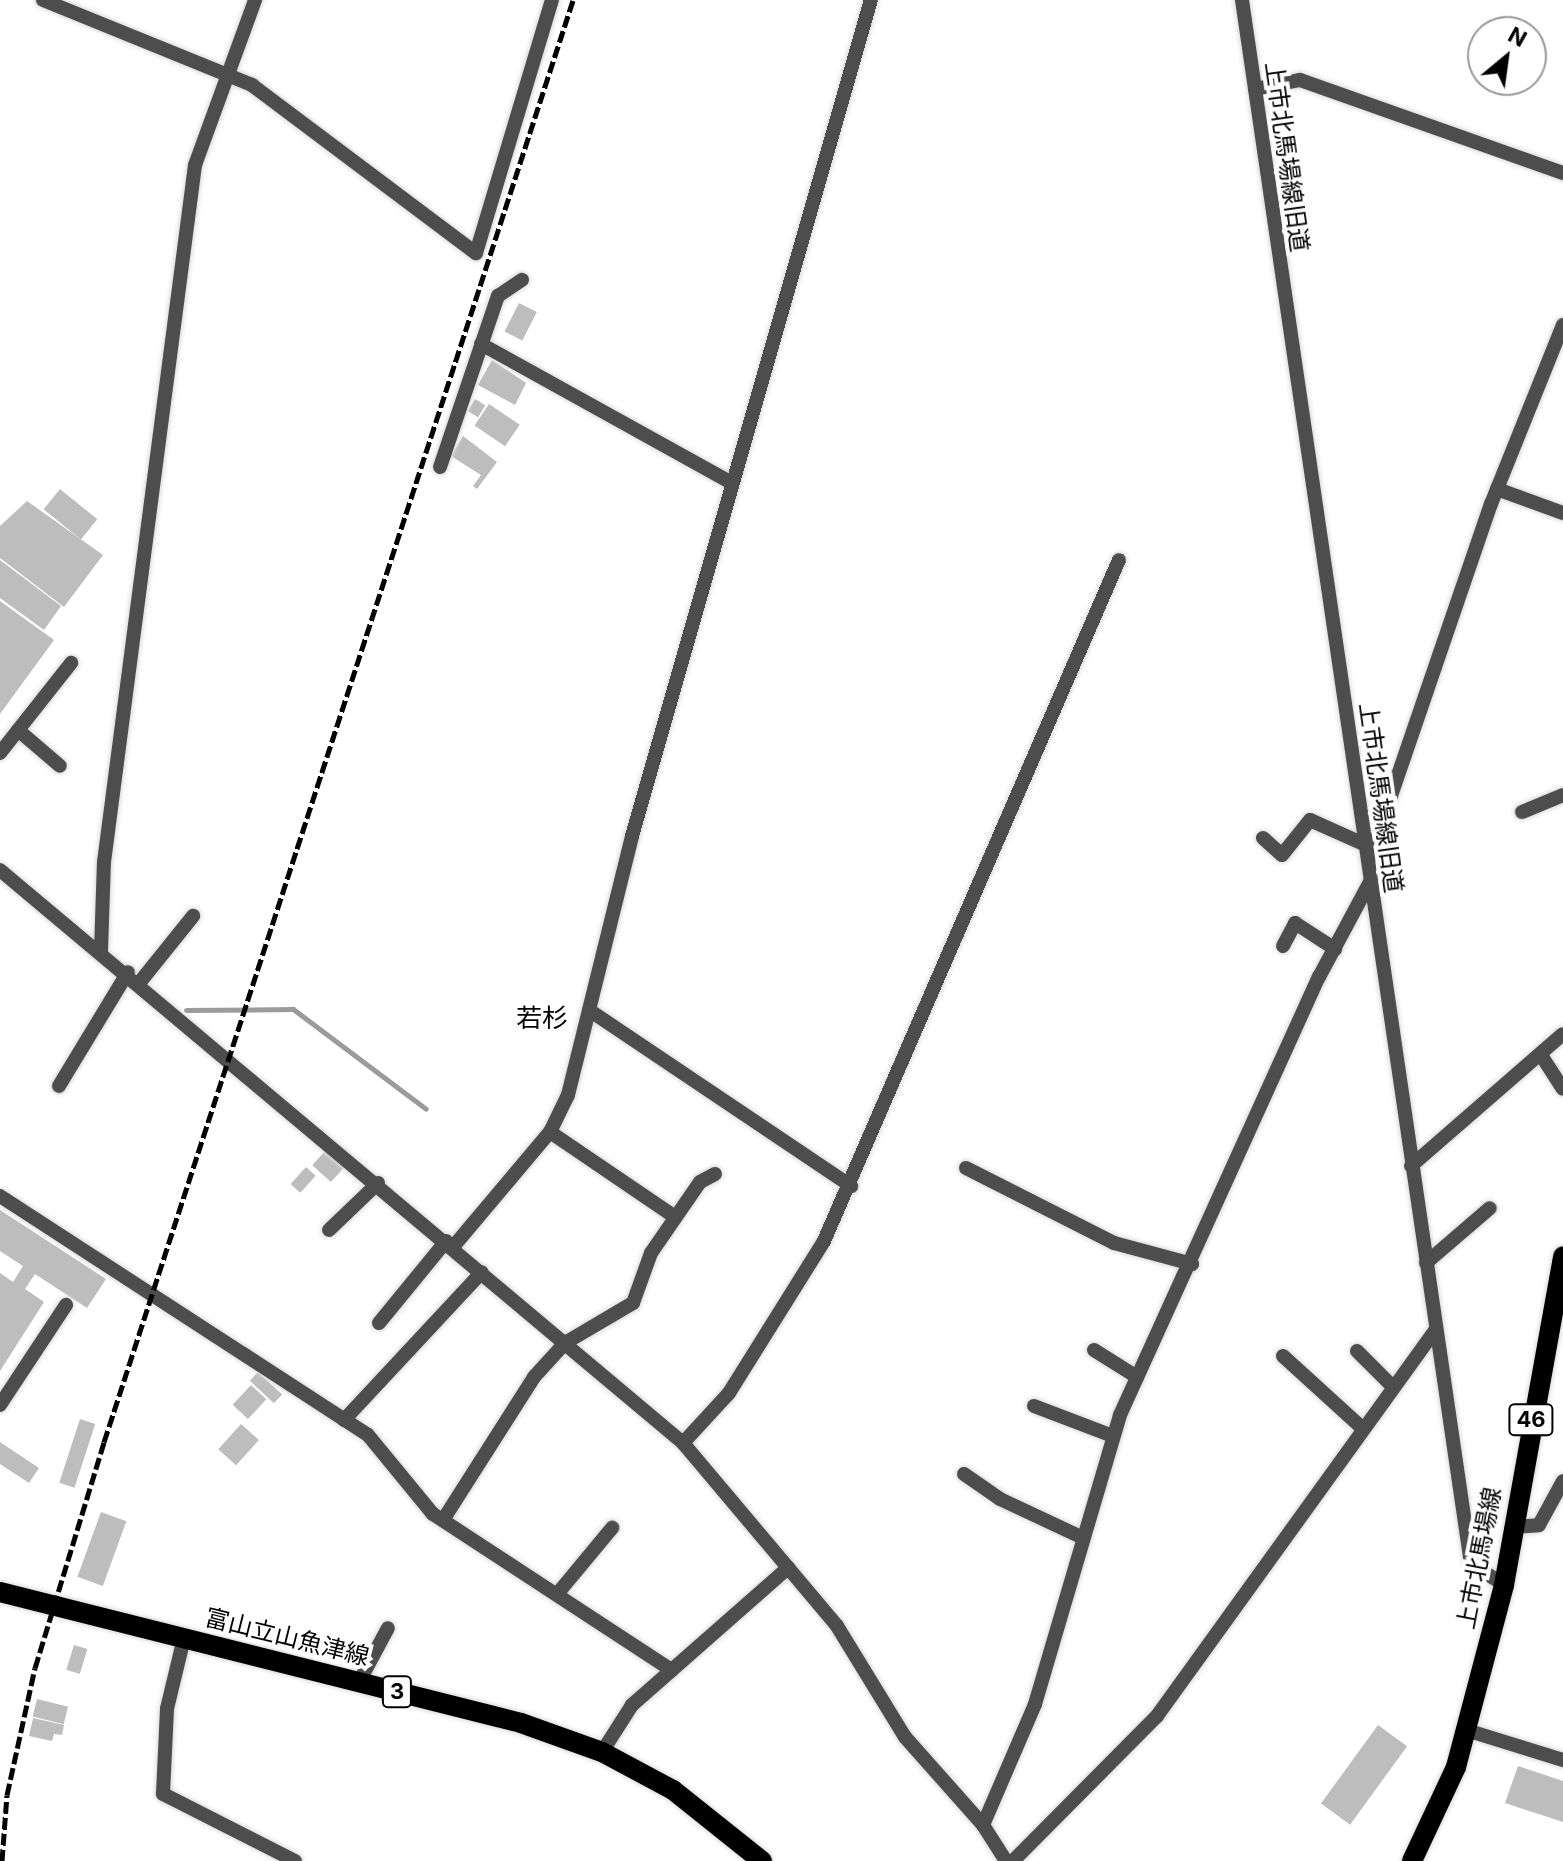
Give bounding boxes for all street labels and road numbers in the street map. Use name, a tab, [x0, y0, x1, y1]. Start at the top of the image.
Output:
street label: 上市北馬場線旧道	[1259, 60, 1315, 254]
street label: 上市北馬場線旧道	[1353, 701, 1409, 895]
road number: 46	[1507, 1402, 1555, 1438]
street label: 上市北馬場線	[1451, 1485, 1507, 1631]
street label: 富山立山魚津線	[202, 1603, 372, 1671]
road number: 3	[381, 1674, 413, 1710]

